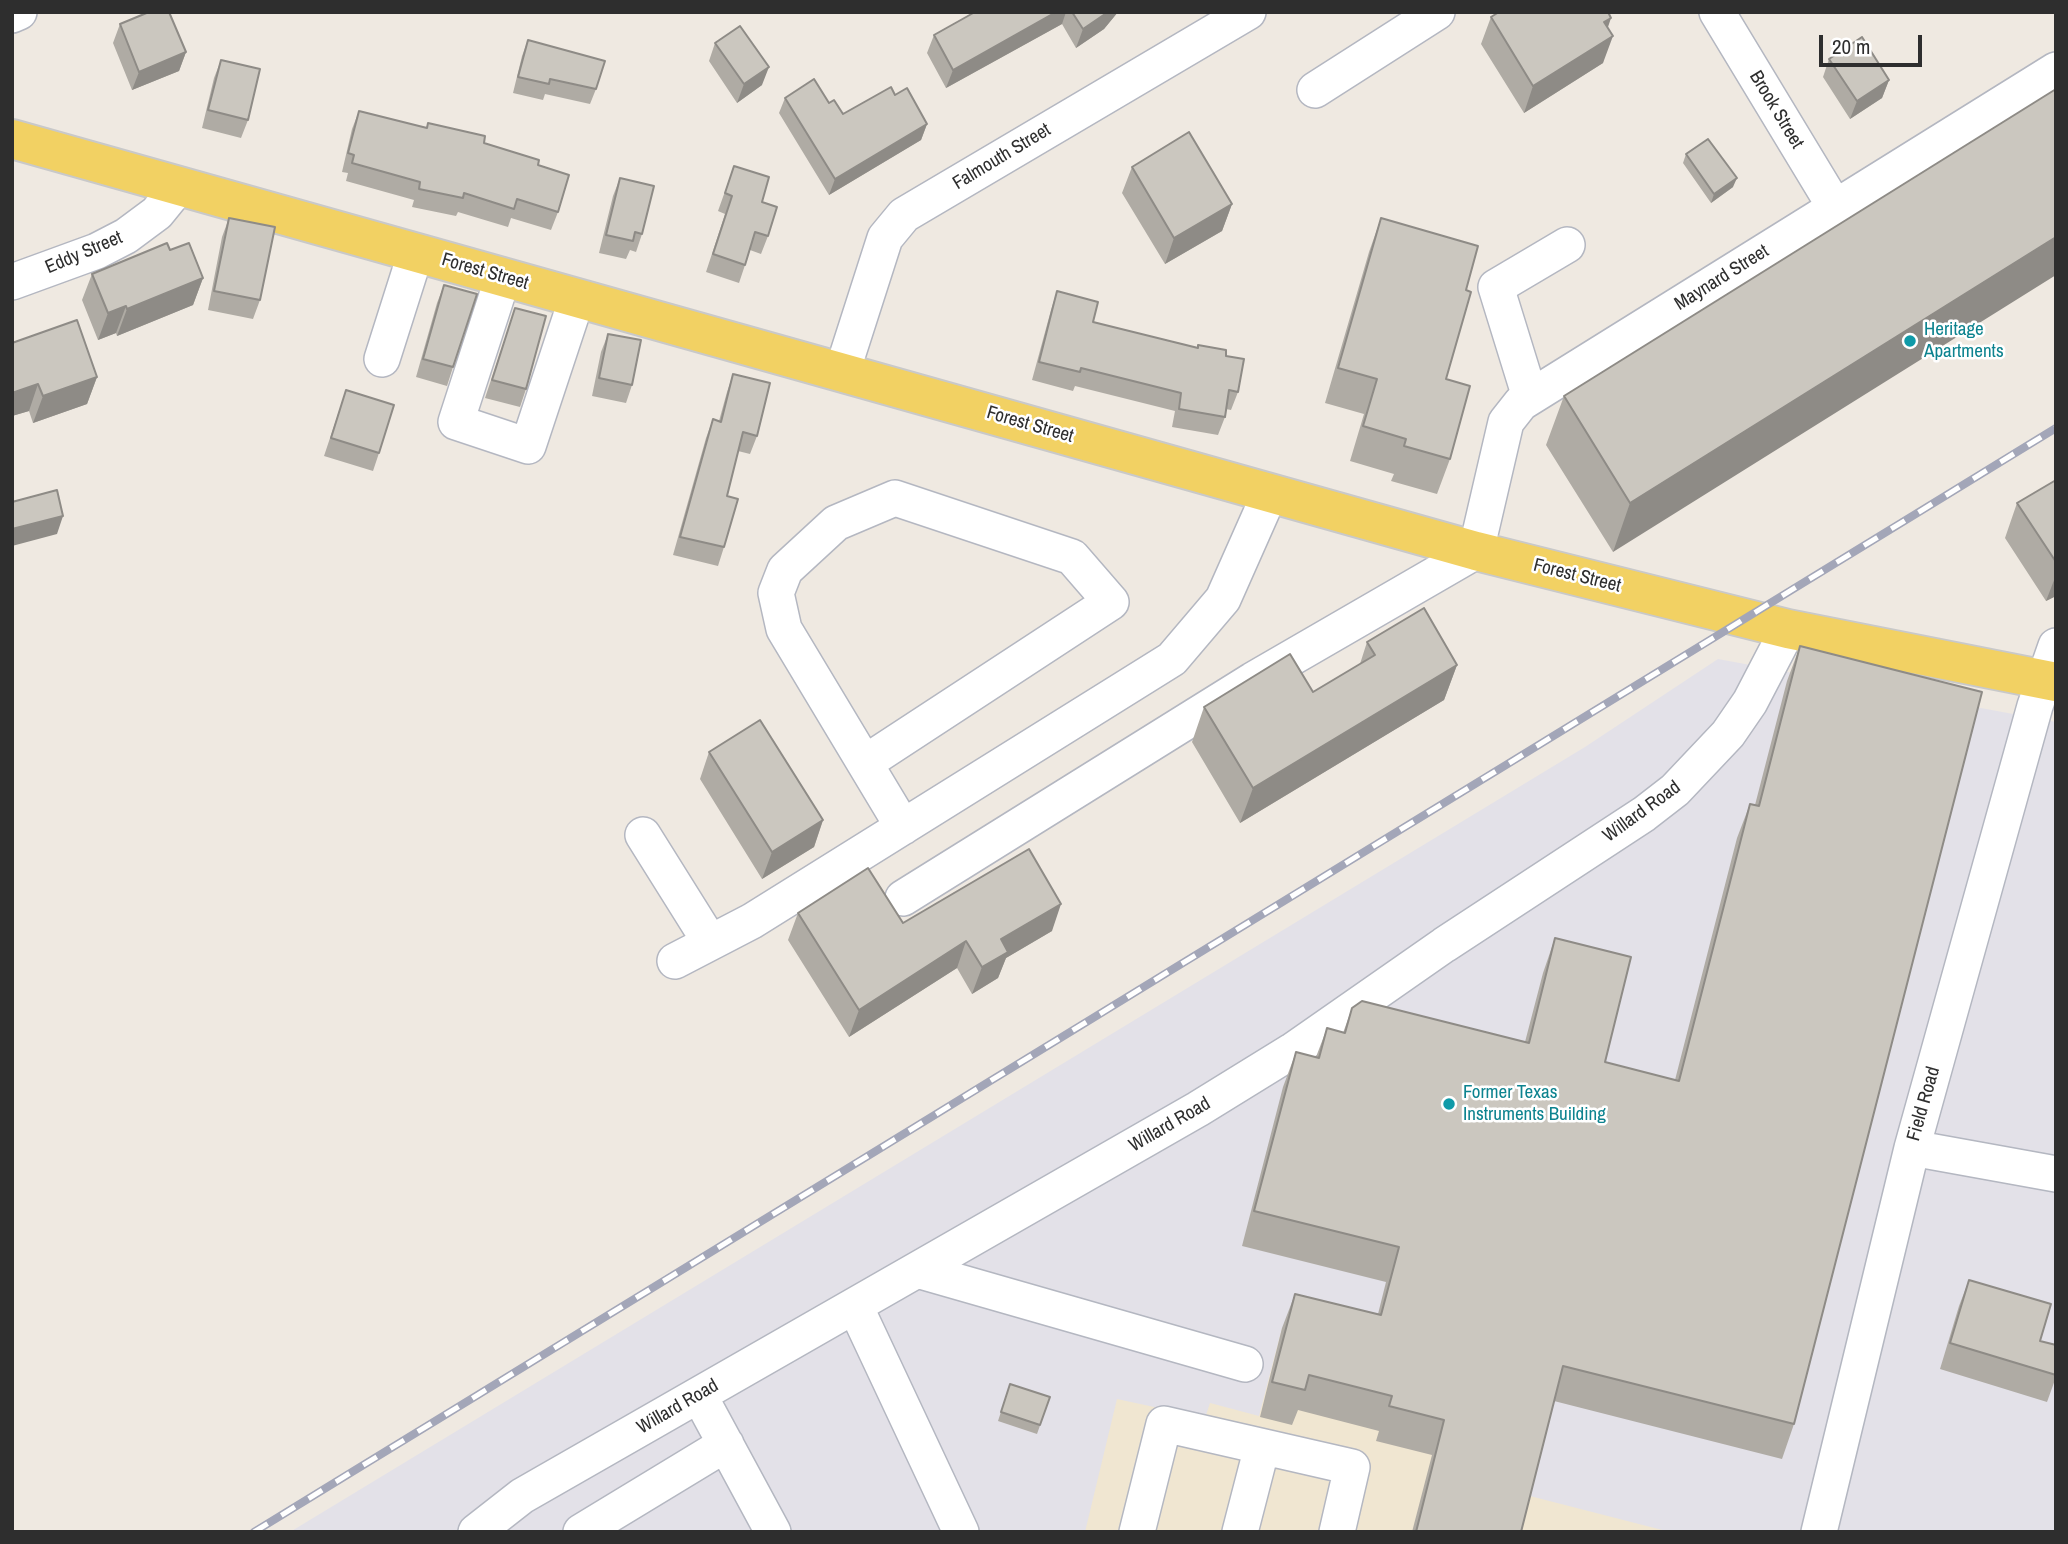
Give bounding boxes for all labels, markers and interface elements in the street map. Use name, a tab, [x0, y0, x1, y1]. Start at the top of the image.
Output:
scale bar	[1823, 21, 1926, 65]
text: 20 m	[1832, 32, 1870, 61]
street label: Brook Street	[1744, 67, 1808, 153]
street label: Falmouth Street	[949, 119, 1055, 195]
street label: Eddy Street	[42, 227, 126, 279]
street label: Maynard Street	[1671, 240, 1773, 316]
street label: Forest Street	[439, 249, 531, 295]
place label: Heritage Apartments	[1924, 319, 2004, 363]
marker: Heritage Apartments	[1902, 333, 1918, 349]
street label: Forest Street	[984, 402, 1076, 448]
street label: Forest Street	[1531, 554, 1623, 598]
street label: Willard Road	[1599, 776, 1685, 848]
street label: Field Road	[1903, 1064, 1945, 1144]
place label: Former Texas Instruments Building	[1463, 1082, 1606, 1126]
street label: Willard Road	[1125, 1093, 1215, 1157]
marker: Former Texas Instruments Building	[1441, 1096, 1457, 1112]
street label: Willard Road	[633, 1375, 723, 1439]

